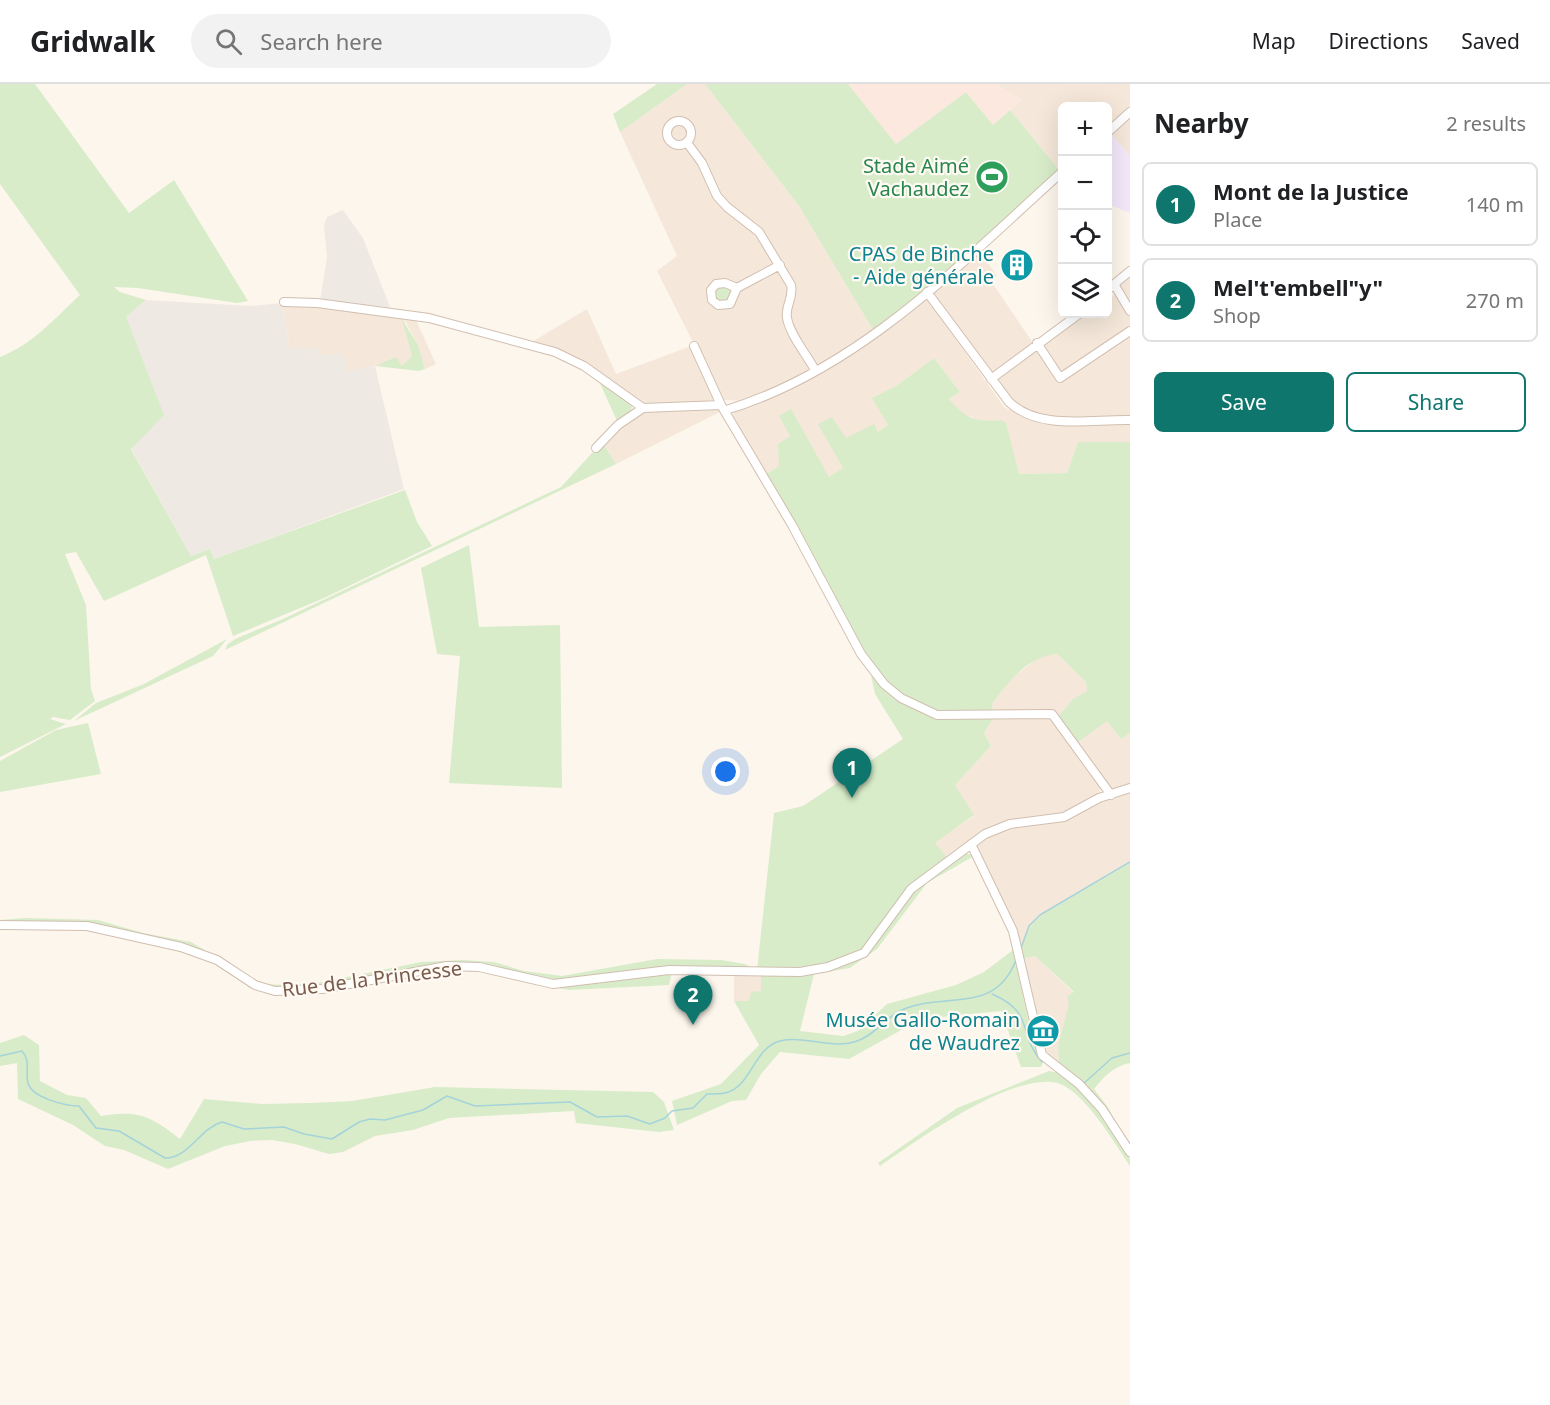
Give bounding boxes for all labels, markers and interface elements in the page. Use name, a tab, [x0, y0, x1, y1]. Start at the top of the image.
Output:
search box	[191, 14, 611, 68]
text: Gridwalk	[30, 22, 155, 60]
icon: search	[212, 25, 245, 58]
text: Search here	[260, 26, 383, 56]
text: Map	[1252, 27, 1296, 55]
text: Directions	[1329, 27, 1428, 55]
text: Saved	[1461, 27, 1520, 55]
map controls	[1058, 102, 1112, 318]
button: +	[1058, 102, 1112, 156]
text: Nearby	[1154, 105, 1249, 141]
text: 2 results	[1446, 110, 1526, 137]
place label: Stade Aimé Vachaudez	[863, 152, 969, 202]
button: −	[1058, 156, 1112, 210]
sports icon: Stade Aimé Vachaudez	[974, 159, 1010, 195]
text: Mont de la Justice	[1213, 176, 1409, 206]
text: 1	[1170, 191, 1181, 218]
text: 140 m	[1466, 191, 1524, 218]
text: Place	[1213, 206, 1262, 233]
button: locate	[1058, 210, 1112, 264]
place label: CPAS de Binche - Aide générale	[849, 240, 994, 290]
building icon: CPAS de Binche - Aide générale	[999, 247, 1035, 283]
button: layers	[1058, 264, 1112, 318]
text: Mel't'embell"y"	[1213, 272, 1383, 302]
text: 2	[1170, 287, 1181, 314]
text: 270 m	[1466, 287, 1524, 314]
text: Shop	[1213, 302, 1261, 329]
button: Save	[1154, 372, 1334, 432]
button: Share	[1346, 372, 1526, 432]
pin: 1	[832, 748, 872, 798]
your location	[711, 757, 740, 786]
street label: Rue de la Princesse	[281, 954, 463, 1003]
pin: 2	[674, 976, 712, 1025]
place label: Musée Gallo-Romain de Waudrez	[826, 1006, 1020, 1056]
museum icon: Musée Gallo-Romain de Waudrez	[1025, 1013, 1061, 1049]

